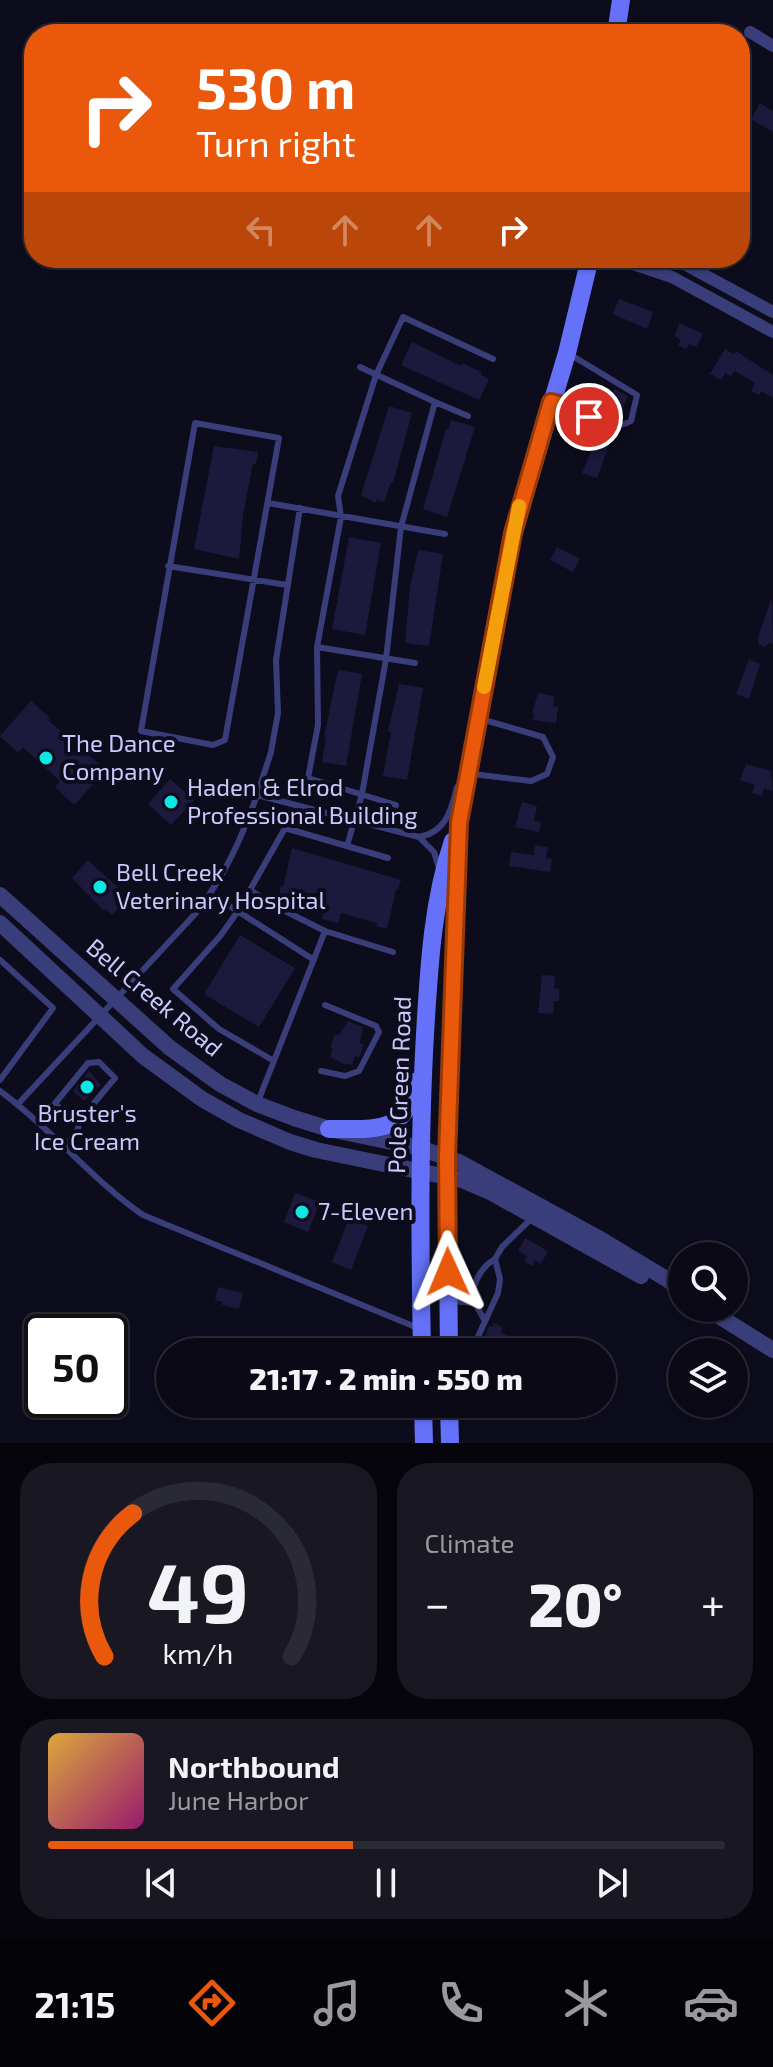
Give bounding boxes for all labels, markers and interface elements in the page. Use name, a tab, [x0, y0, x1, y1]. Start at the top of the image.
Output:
text: 530 m	[196, 53, 355, 120]
icon: right	[64, 56, 168, 160]
text: Turn right	[196, 121, 356, 164]
icon: left	[239, 208, 283, 252]
icon: ahead	[323, 208, 367, 252]
icon: ahead	[407, 208, 451, 252]
icon: right	[491, 208, 535, 252]
pin	[555, 383, 623, 451]
icon: arrive	[567, 395, 611, 439]
place label: The Dance Company	[62, 728, 176, 785]
marker: The Dance Company	[37, 749, 55, 767]
place label: Haden & Elrod Professional Building	[187, 772, 418, 829]
marker: Haden & Elrod Professional Building	[162, 793, 180, 811]
place label: Bell Creek Veterinary Hospital	[116, 857, 326, 914]
marker: Bell Creek Veterinary Hospital	[91, 878, 109, 896]
street label: Bell Creek Road	[81, 932, 229, 1062]
street label: Pole Green Road	[381, 996, 416, 1174]
marker: Bruster's Ice Cream	[78, 1078, 96, 1096]
place label: Bruster's Ice Cream	[34, 1098, 140, 1155]
place label: 7-Eleven	[318, 1196, 413, 1225]
marker: 7-Eleven	[293, 1203, 311, 1221]
position arrow	[406, 1230, 490, 1314]
map controls	[668, 1242, 748, 1418]
button: search	[668, 1242, 748, 1322]
speed limit sign: 50	[24, 1314, 128, 1418]
button: layers	[668, 1338, 748, 1418]
text: 21:17 · 2 min · 550 m	[249, 1360, 523, 1396]
text: Climate	[425, 1527, 514, 1558]
text: 49	[147, 1540, 249, 1640]
text: 20°	[528, 1567, 623, 1639]
text: −	[425, 1576, 450, 1629]
text: +	[701, 1576, 725, 1629]
text: km/h	[163, 1635, 234, 1670]
text: Northbound	[168, 1748, 340, 1784]
text: June Harbor	[168, 1784, 309, 1815]
icon: previous	[139, 1861, 183, 1905]
icon: pause	[364, 1861, 408, 1905]
icon: next	[590, 1861, 634, 1905]
icon: directions	[184, 1975, 240, 2031]
icon: music	[309, 1975, 365, 2031]
icon: phone	[433, 1975, 489, 2031]
icon: climate	[558, 1975, 614, 2031]
icon: car	[683, 1975, 739, 2031]
text: 21:15	[34, 1982, 115, 2025]

